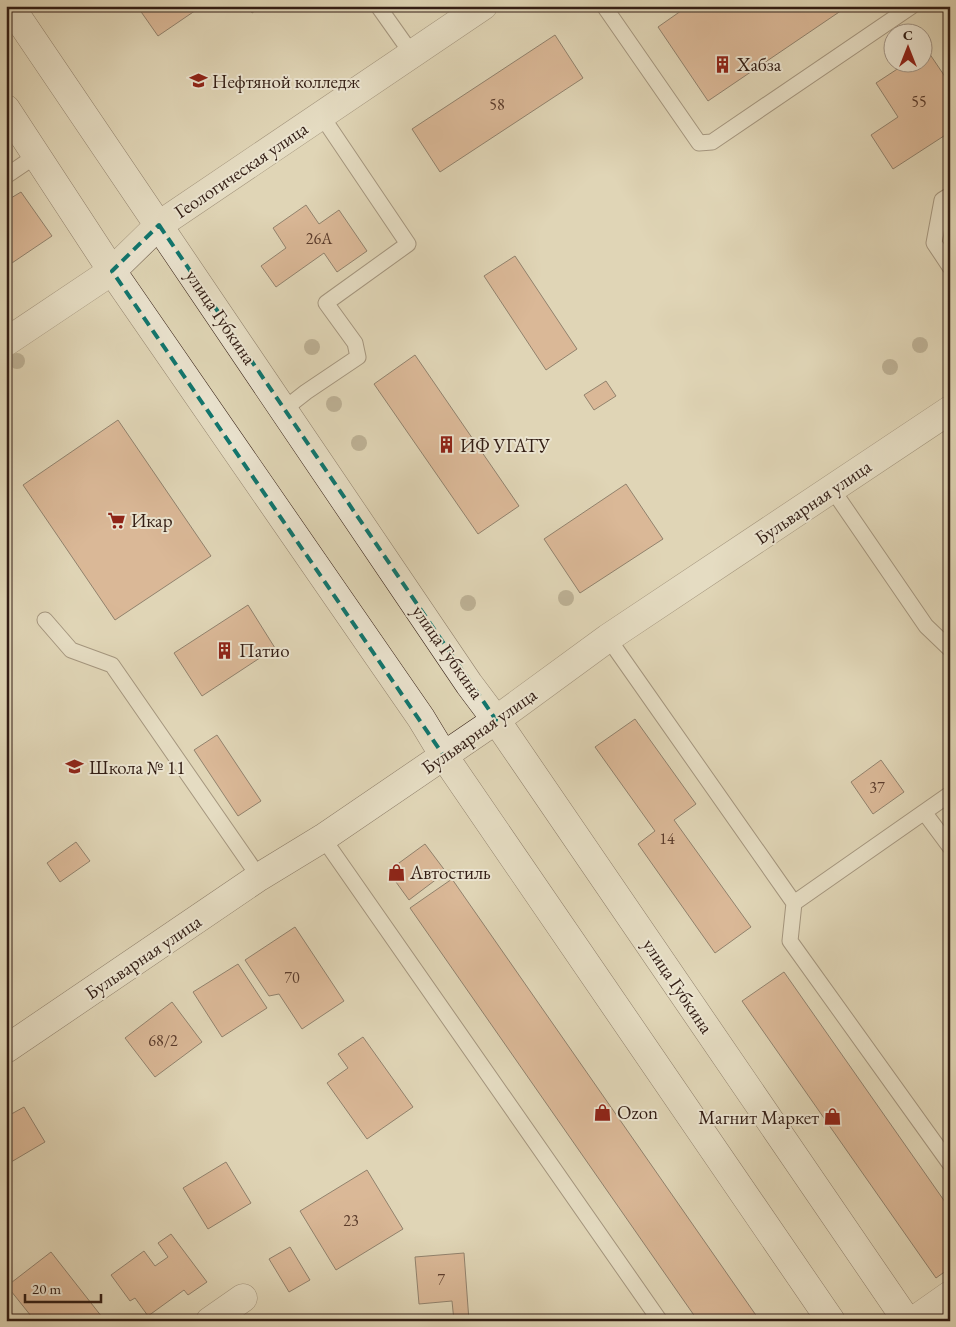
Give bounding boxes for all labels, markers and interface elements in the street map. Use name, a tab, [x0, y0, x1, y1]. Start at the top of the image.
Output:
north arrow	[884, 22, 934, 72]
text: С	[903, 26, 913, 44]
place label: Хабза	[736, 52, 782, 77]
building icon: Хабза	[713, 54, 733, 74]
place label: Нефтяной колледж	[212, 69, 361, 94]
school or university icon: Нефтяной колледж	[188, 71, 208, 91]
house number: 55	[911, 91, 927, 112]
house number: 58	[489, 94, 505, 115]
street label: Геологическая улица	[169, 116, 313, 224]
house number: 26А	[306, 228, 333, 249]
street label: улица Губкина	[180, 264, 262, 370]
place label: ИФ УГАТУ	[460, 433, 551, 458]
building icon: ИФ УГАТУ	[436, 435, 456, 455]
street label: Бульварная улица	[750, 454, 876, 550]
place label: Икар	[131, 508, 173, 533]
supermarket icon: Икар	[107, 510, 127, 530]
street label: улица Губкина	[406, 600, 490, 704]
place label: Патио	[239, 638, 290, 663]
building icon: Патио	[215, 640, 235, 660]
street label: Бульварная улица	[416, 682, 542, 780]
place label: Школа № 11	[89, 755, 185, 780]
school or university icon: Школа № 11	[65, 757, 85, 777]
house number: 37	[869, 777, 885, 798]
house number: 14	[659, 828, 675, 849]
place label: Автостиль	[409, 860, 491, 885]
shop icon: Автостиль	[386, 862, 406, 882]
street label: Бульварная улица	[80, 909, 206, 1005]
street label: улица Губкина	[637, 933, 719, 1039]
house number: 70	[284, 967, 300, 988]
house number: 68/2	[148, 1030, 178, 1051]
place label: Ozon	[617, 1100, 658, 1125]
shop icon: Ozon	[593, 1102, 613, 1122]
place label: Магнит Маркет	[698, 1105, 819, 1130]
shop icon: Магнит Маркет	[823, 1107, 843, 1127]
house number: 23	[343, 1210, 359, 1231]
house number: 7	[437, 1269, 445, 1290]
scale bar	[25, 1272, 101, 1304]
text: 20 m	[32, 1279, 61, 1298]

